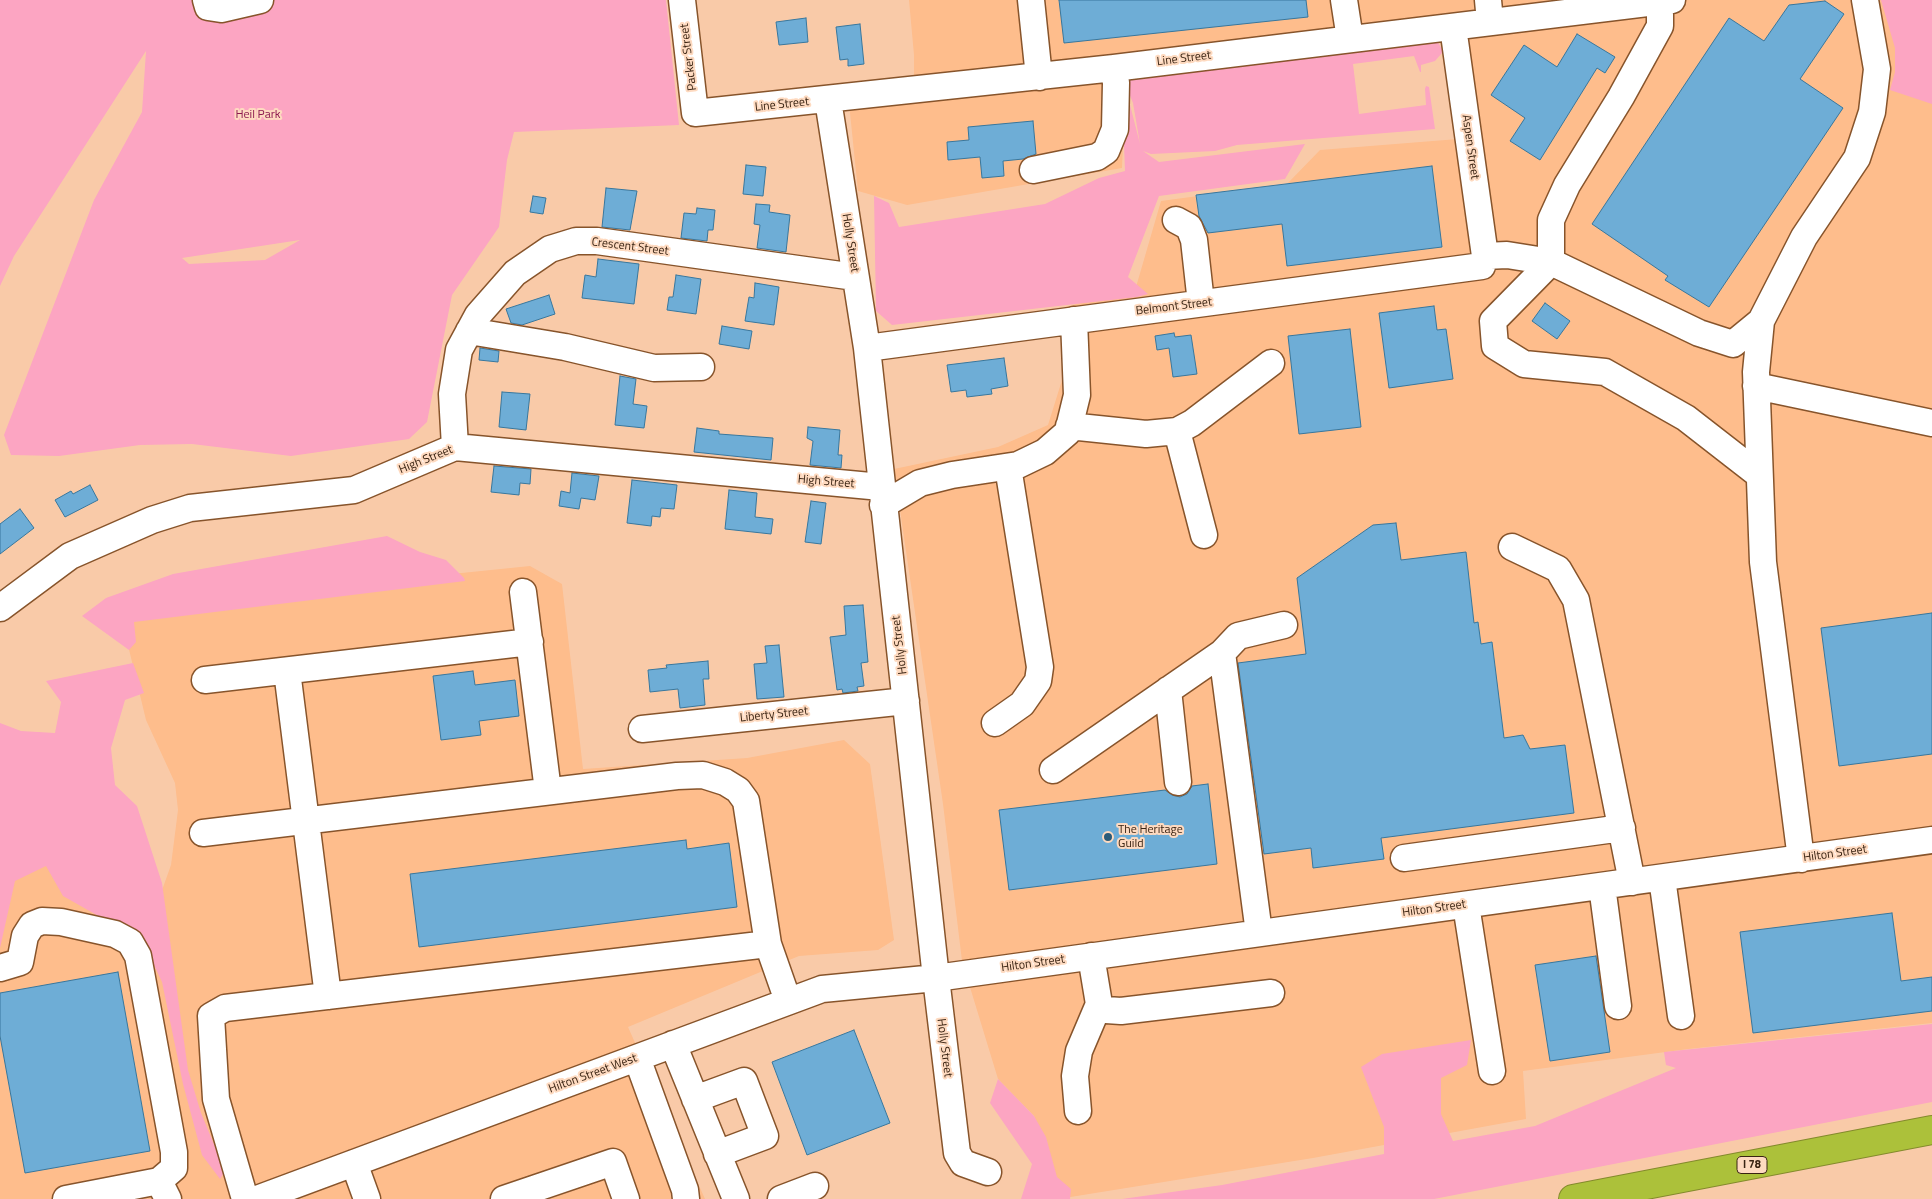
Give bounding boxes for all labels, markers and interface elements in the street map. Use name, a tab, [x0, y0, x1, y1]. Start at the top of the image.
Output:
street label: Packer Street	[678, 23, 700, 91]
street label: Line Street	[1156, 49, 1212, 69]
street label: Line Street	[754, 95, 810, 115]
park label: Heil Park	[235, 108, 281, 122]
street label: Aspen Street	[1458, 114, 1482, 180]
street label: Holly Street	[838, 213, 862, 273]
street label: Crescent Street	[591, 235, 669, 259]
street label: Belmont Street	[1135, 295, 1213, 319]
street label: High Street	[397, 443, 455, 477]
street label: High Street	[797, 472, 855, 492]
street label: Holly Street	[889, 615, 911, 675]
street label: Liberty Street	[739, 704, 809, 726]
place label: The Heritage Guild	[1118, 823, 1183, 851]
marker: The Heritage Guild	[1102, 831, 1114, 843]
street label: Hilton Street	[1802, 842, 1868, 866]
street label: Hilton Street	[1401, 897, 1467, 921]
street label: Hilton Street	[1000, 952, 1066, 976]
street label: Holly Street	[933, 1018, 955, 1078]
street label: Hilton Street West	[547, 1051, 639, 1097]
road number: I 78	[1737, 1156, 1767, 1174]

